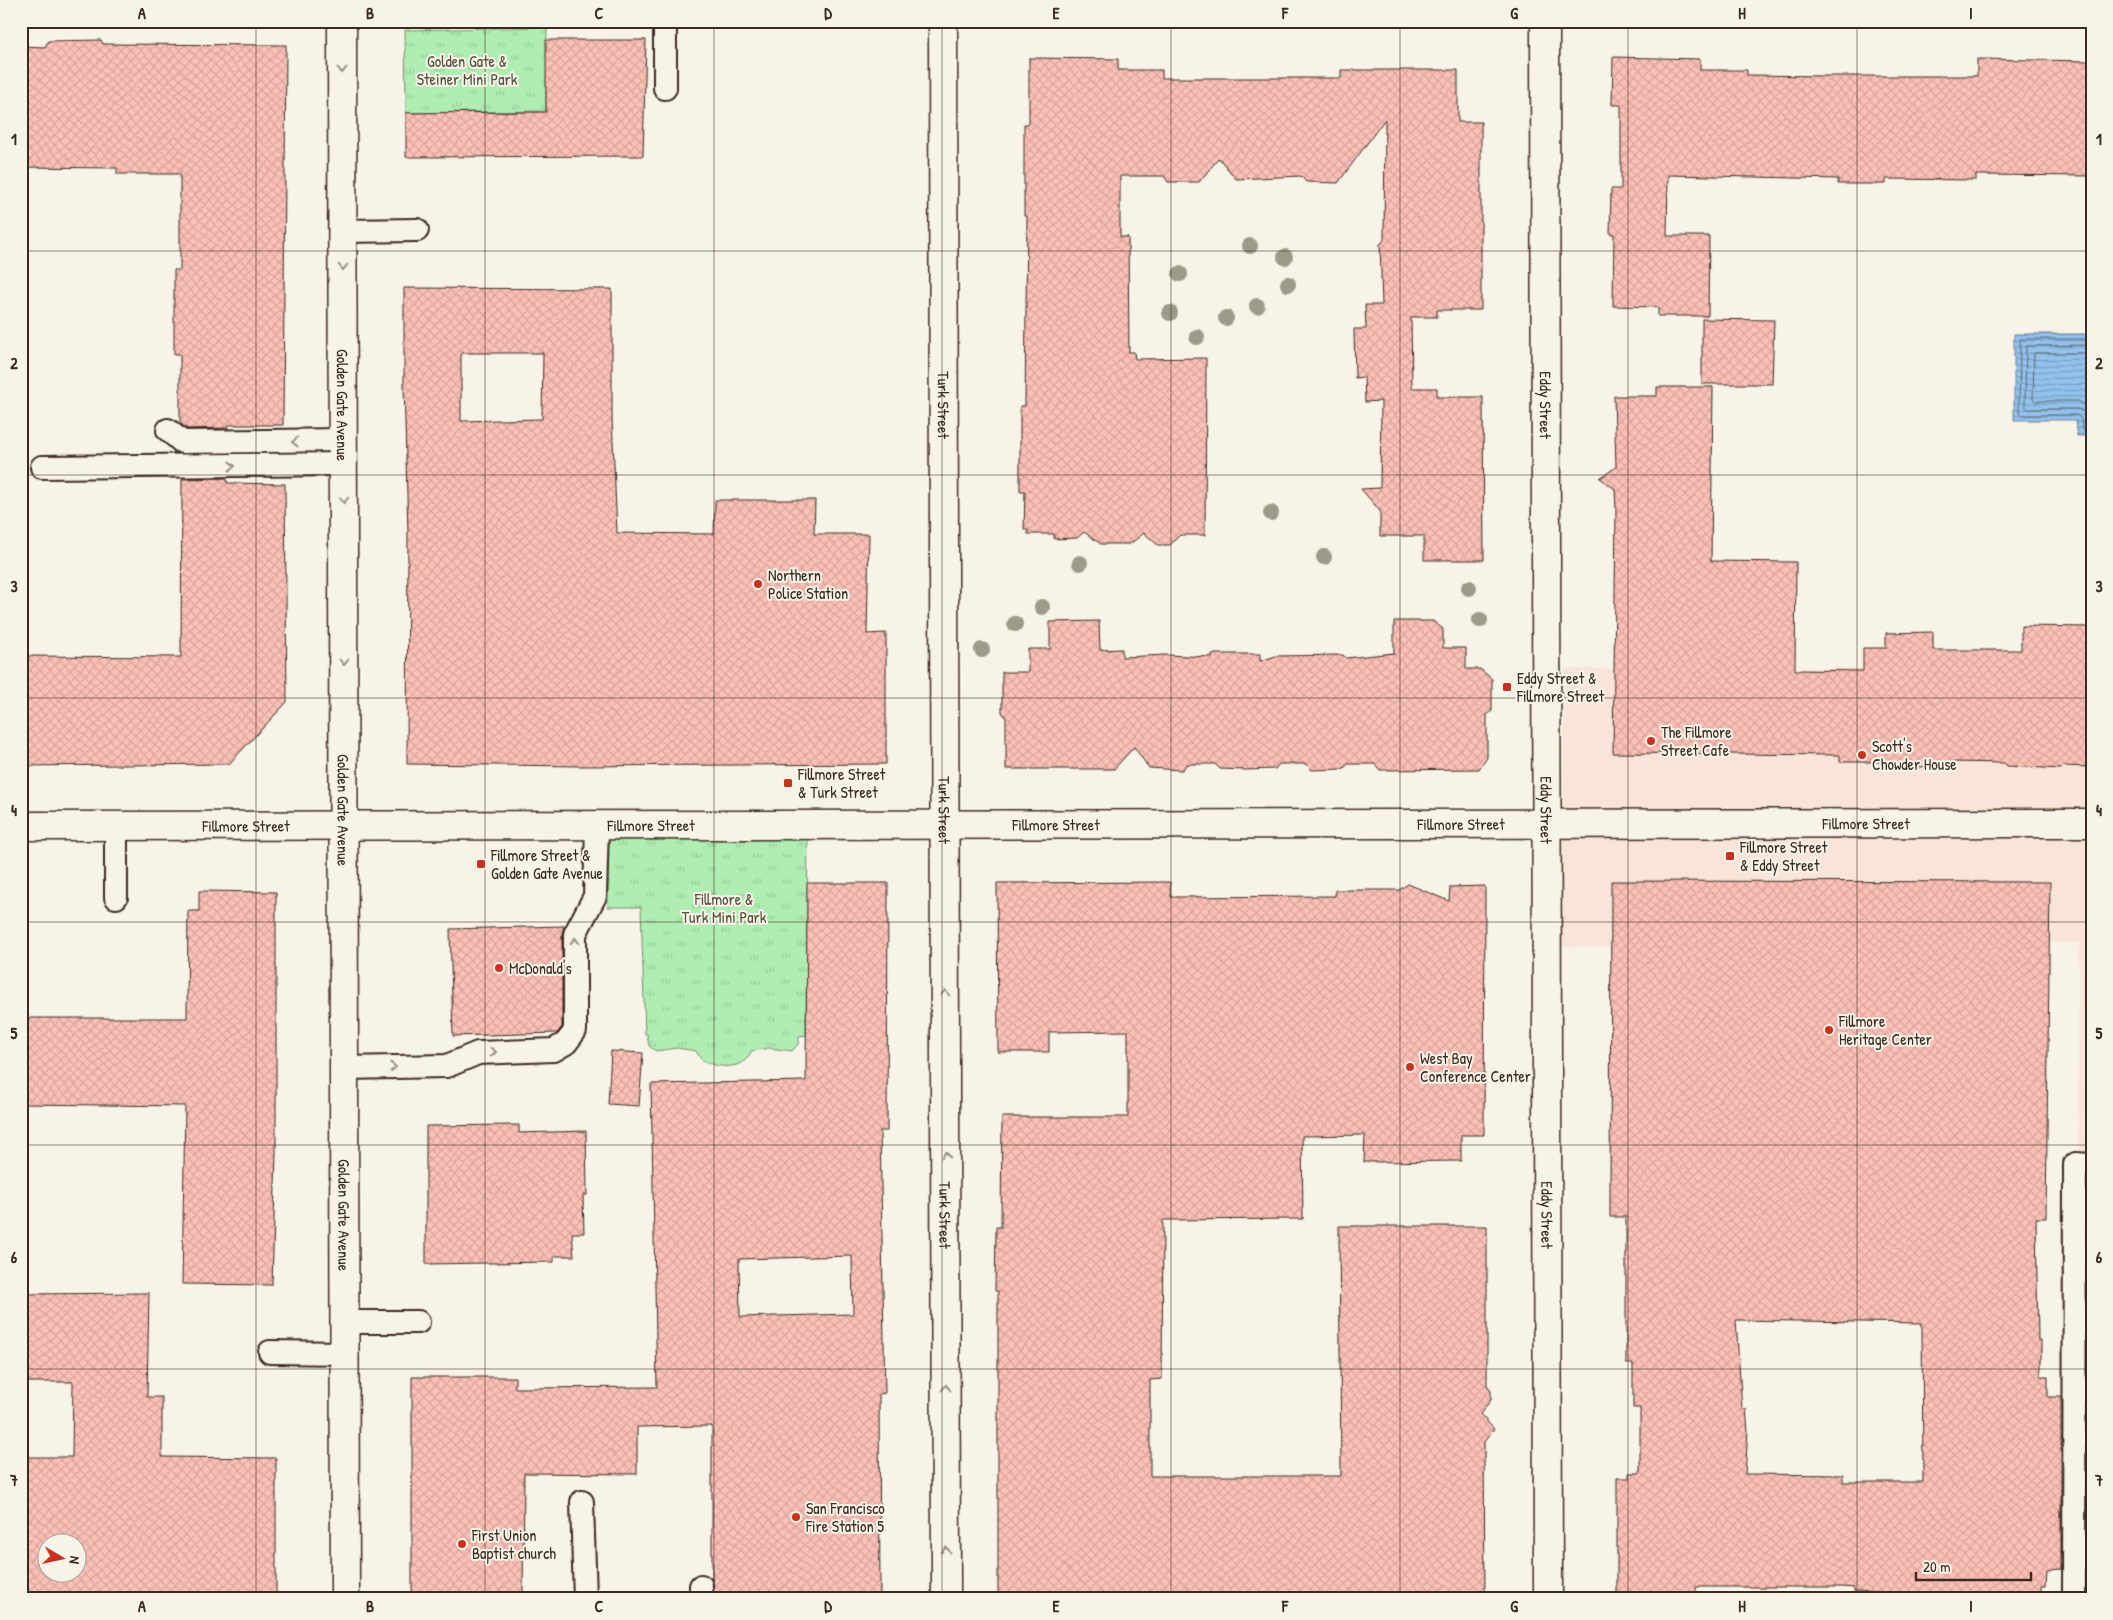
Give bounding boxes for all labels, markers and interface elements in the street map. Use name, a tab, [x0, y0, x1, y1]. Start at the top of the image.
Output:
text: A	[138, 2, 146, 24]
text: B	[366, 2, 374, 24]
text: C	[595, 2, 604, 24]
text: D	[824, 2, 832, 24]
text: E	[1052, 2, 1060, 24]
text: F	[1281, 2, 1289, 24]
text: G	[1510, 2, 1518, 24]
text: H	[1738, 2, 1746, 24]
text: I	[1969, 2, 1973, 24]
park label: Golden Gate & Steiner Mini Park	[417, 50, 518, 90]
one-way arrow	[337, 66, 347, 74]
text: 1	[11, 128, 17, 150]
text: 1	[2096, 128, 2102, 150]
one-way arrow	[338, 264, 348, 272]
street label: Golden Gate Avenue	[332, 349, 354, 462]
text: 2	[10, 352, 18, 374]
text: 2	[2095, 352, 2103, 374]
street label: Turk Street	[933, 371, 955, 439]
street label: Eddy Street	[1535, 371, 1557, 439]
one-way arrow	[290, 437, 298, 447]
one-way arrow	[228, 461, 236, 471]
one-way arrow	[339, 496, 349, 504]
place label: Northern Police Station	[768, 564, 848, 604]
text: 3	[10, 575, 18, 597]
text: 3	[2095, 575, 2103, 597]
marker: Northern Police Station	[752, 578, 764, 590]
one-way arrow	[339, 659, 349, 667]
place label: Eddy Street & Fillmore Street	[1516, 667, 1605, 707]
marker: Eddy Street & Fillmore Street	[1501, 681, 1513, 693]
place label: The Fillmore Street Cafe	[1661, 721, 1732, 761]
marker: The Fillmore Street Cafe	[1645, 735, 1657, 747]
place label: Scott's Chowder House	[1872, 735, 1957, 775]
marker: Scott's Chowder House	[1856, 749, 1868, 761]
street label: Golden Gate Avenue	[332, 754, 355, 867]
place label: Fillmore Street & Turk Street	[797, 763, 886, 803]
street label: Turk Street	[933, 776, 956, 844]
street label: Eddy Street	[1535, 776, 1558, 844]
marker: Fillmore Street & Turk Street	[782, 777, 794, 789]
text: 4	[11, 799, 17, 821]
text: 4	[2096, 799, 2102, 821]
street label: Fillmore Street	[1821, 812, 1910, 834]
street label: Fillmore Street	[1011, 813, 1100, 836]
street label: Fillmore Street	[1416, 813, 1505, 835]
street label: Fillmore Street	[606, 814, 695, 836]
street label: Fillmore Street	[201, 815, 290, 837]
place label: Fillmore Street & Eddy Street	[1739, 836, 1828, 876]
place label: Fillmore Street & Golden Gate Avenue	[490, 844, 604, 884]
marker: Fillmore Street & Eddy Street	[1724, 850, 1736, 862]
marker: Fillmore Street & Golden Gate Avenue	[475, 858, 487, 870]
park label: Fillmore & Turk Mini Park	[682, 888, 767, 928]
one-way arrow	[570, 937, 580, 945]
place label: McDonald's	[509, 957, 572, 979]
marker: McDonald's	[493, 962, 505, 974]
one-way arrow	[940, 988, 950, 996]
place label: Fillmore Heritage Center	[1838, 1010, 1932, 1050]
text: 5	[11, 1022, 18, 1044]
text: 5	[2096, 1022, 2103, 1044]
marker: Fillmore Heritage Center	[1823, 1024, 1835, 1036]
one-way arrow	[489, 1047, 497, 1058]
place label: West Bay Conference Center	[1420, 1047, 1531, 1087]
marker: West Bay Conference Center	[1404, 1061, 1416, 1073]
one-way arrow	[389, 1062, 397, 1072]
one-way arrow	[941, 1151, 951, 1158]
street label: Golden Gate Avenue	[333, 1159, 355, 1272]
street label: Turk Street	[934, 1181, 956, 1249]
street label: Eddy Street	[1536, 1181, 1558, 1249]
text: 6	[11, 1246, 18, 1268]
text: 6	[2096, 1246, 2103, 1268]
one-way arrow	[941, 1383, 951, 1391]
text: 7	[9, 1469, 18, 1491]
text: 7	[2094, 1469, 2103, 1491]
place label: San Francisco Fire Station 5	[805, 1497, 885, 1537]
marker: San Francisco Fire Station 5	[790, 1511, 802, 1523]
place label: First Union Baptist church	[471, 1524, 556, 1564]
north arrow	[38, 1532, 88, 1582]
marker: First Union Baptist church	[456, 1538, 468, 1550]
one-way arrow	[941, 1546, 951, 1554]
scale bar	[1916, 1550, 2030, 1582]
text: N	[65, 1555, 85, 1566]
text: 20 m	[1923, 1556, 1950, 1577]
text: A	[138, 1595, 146, 1617]
text: B	[366, 1595, 374, 1617]
text: C	[595, 1595, 604, 1617]
text: D	[824, 1595, 832, 1617]
text: E	[1052, 1595, 1060, 1617]
text: F	[1281, 1595, 1289, 1617]
text: G	[1510, 1595, 1518, 1617]
text: H	[1738, 1595, 1746, 1617]
text: I	[1969, 1595, 1973, 1617]

